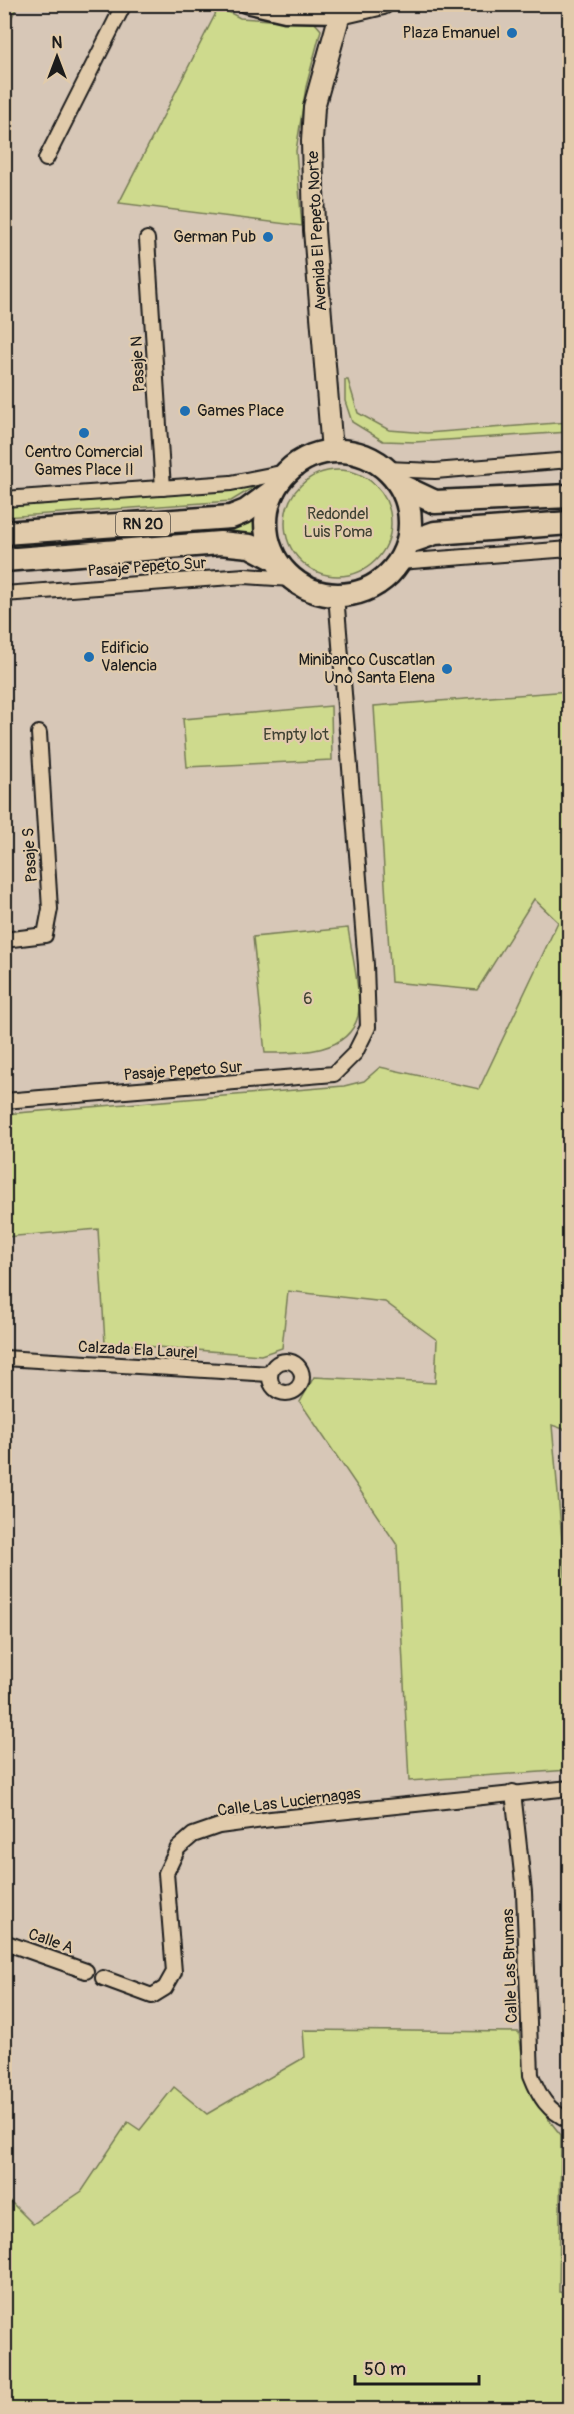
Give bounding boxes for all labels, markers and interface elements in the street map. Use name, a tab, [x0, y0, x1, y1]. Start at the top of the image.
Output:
place label: Plaza Emanuel	[402, 23, 500, 43]
marker: Plaza Emanuel	[505, 26, 519, 40]
north arrow	[27, 27, 87, 87]
text: N	[52, 33, 63, 53]
street label: Avenida El Pepeto Norte	[303, 150, 331, 312]
place label: German Pub	[173, 227, 256, 247]
marker: German Pub	[261, 230, 275, 244]
street label: Pasaje N	[127, 335, 149, 393]
place label: Games Place	[197, 401, 284, 421]
marker: Games Place	[178, 404, 192, 418]
marker: Centro Comercial Games Place II	[77, 426, 91, 440]
place label: Centro Comercial Games Place II	[25, 442, 143, 480]
park label: Redondel Luis Poma	[303, 504, 373, 542]
road number: RN 20	[116, 512, 170, 536]
street label: Pasaje Pepeto Sur	[87, 553, 207, 581]
place label: Edificio Valencia	[101, 638, 157, 676]
marker: Edificio Valencia	[82, 650, 96, 664]
place label: Minibanco Cuscatlan Uno Santa Elena	[298, 650, 435, 688]
marker: Minibanco Cuscatlan Uno Santa Elena	[440, 662, 454, 676]
park label: Empty lot	[263, 725, 329, 745]
street label: Pasaje S	[18, 827, 42, 883]
park label: 6	[303, 989, 313, 1009]
street label: Pasaje Pepeto Sur	[123, 1057, 243, 1085]
street label: Calzada Ela Laurel	[78, 1337, 198, 1363]
street label: Calle Las Luciernagas	[216, 1783, 362, 1821]
street label: Calle Las Brumas	[498, 1908, 522, 2024]
street label: Calle A	[26, 1924, 76, 1958]
scale bar	[355, 2348, 480, 2386]
text: 50 m	[364, 2358, 406, 2381]

